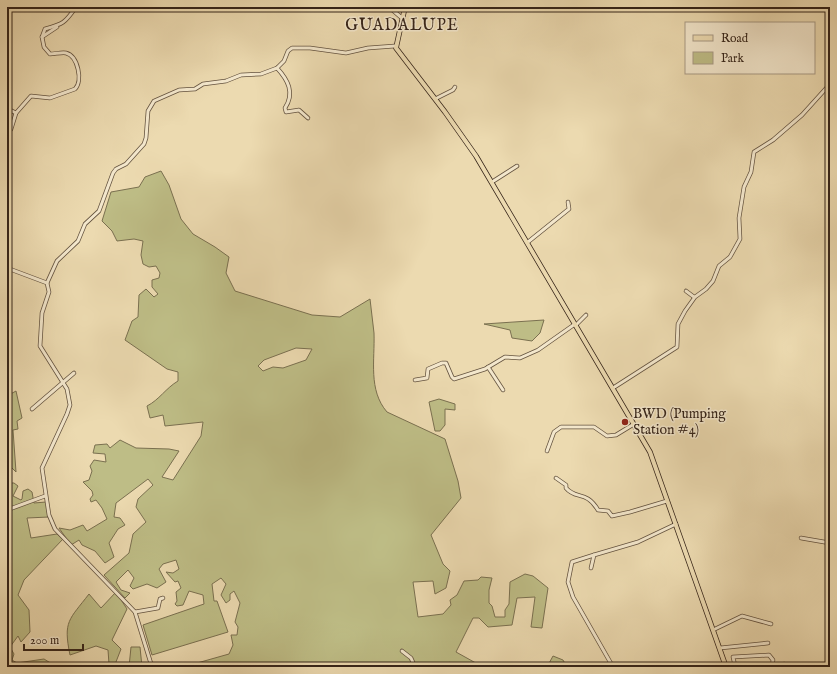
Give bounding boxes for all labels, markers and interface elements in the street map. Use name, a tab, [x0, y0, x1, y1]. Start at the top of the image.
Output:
district label: GUADALUPE	[345, 16, 459, 36]
legend	[685, 22, 815, 74]
text: Road	[721, 31, 749, 46]
text: Park	[721, 51, 744, 66]
place label: BWD (Pumping Station #4)	[633, 405, 726, 439]
marker: BWD (Pumping Station #4)	[620, 417, 630, 427]
scale bar	[24, 626, 83, 652]
text: 200 m	[30, 633, 59, 648]

